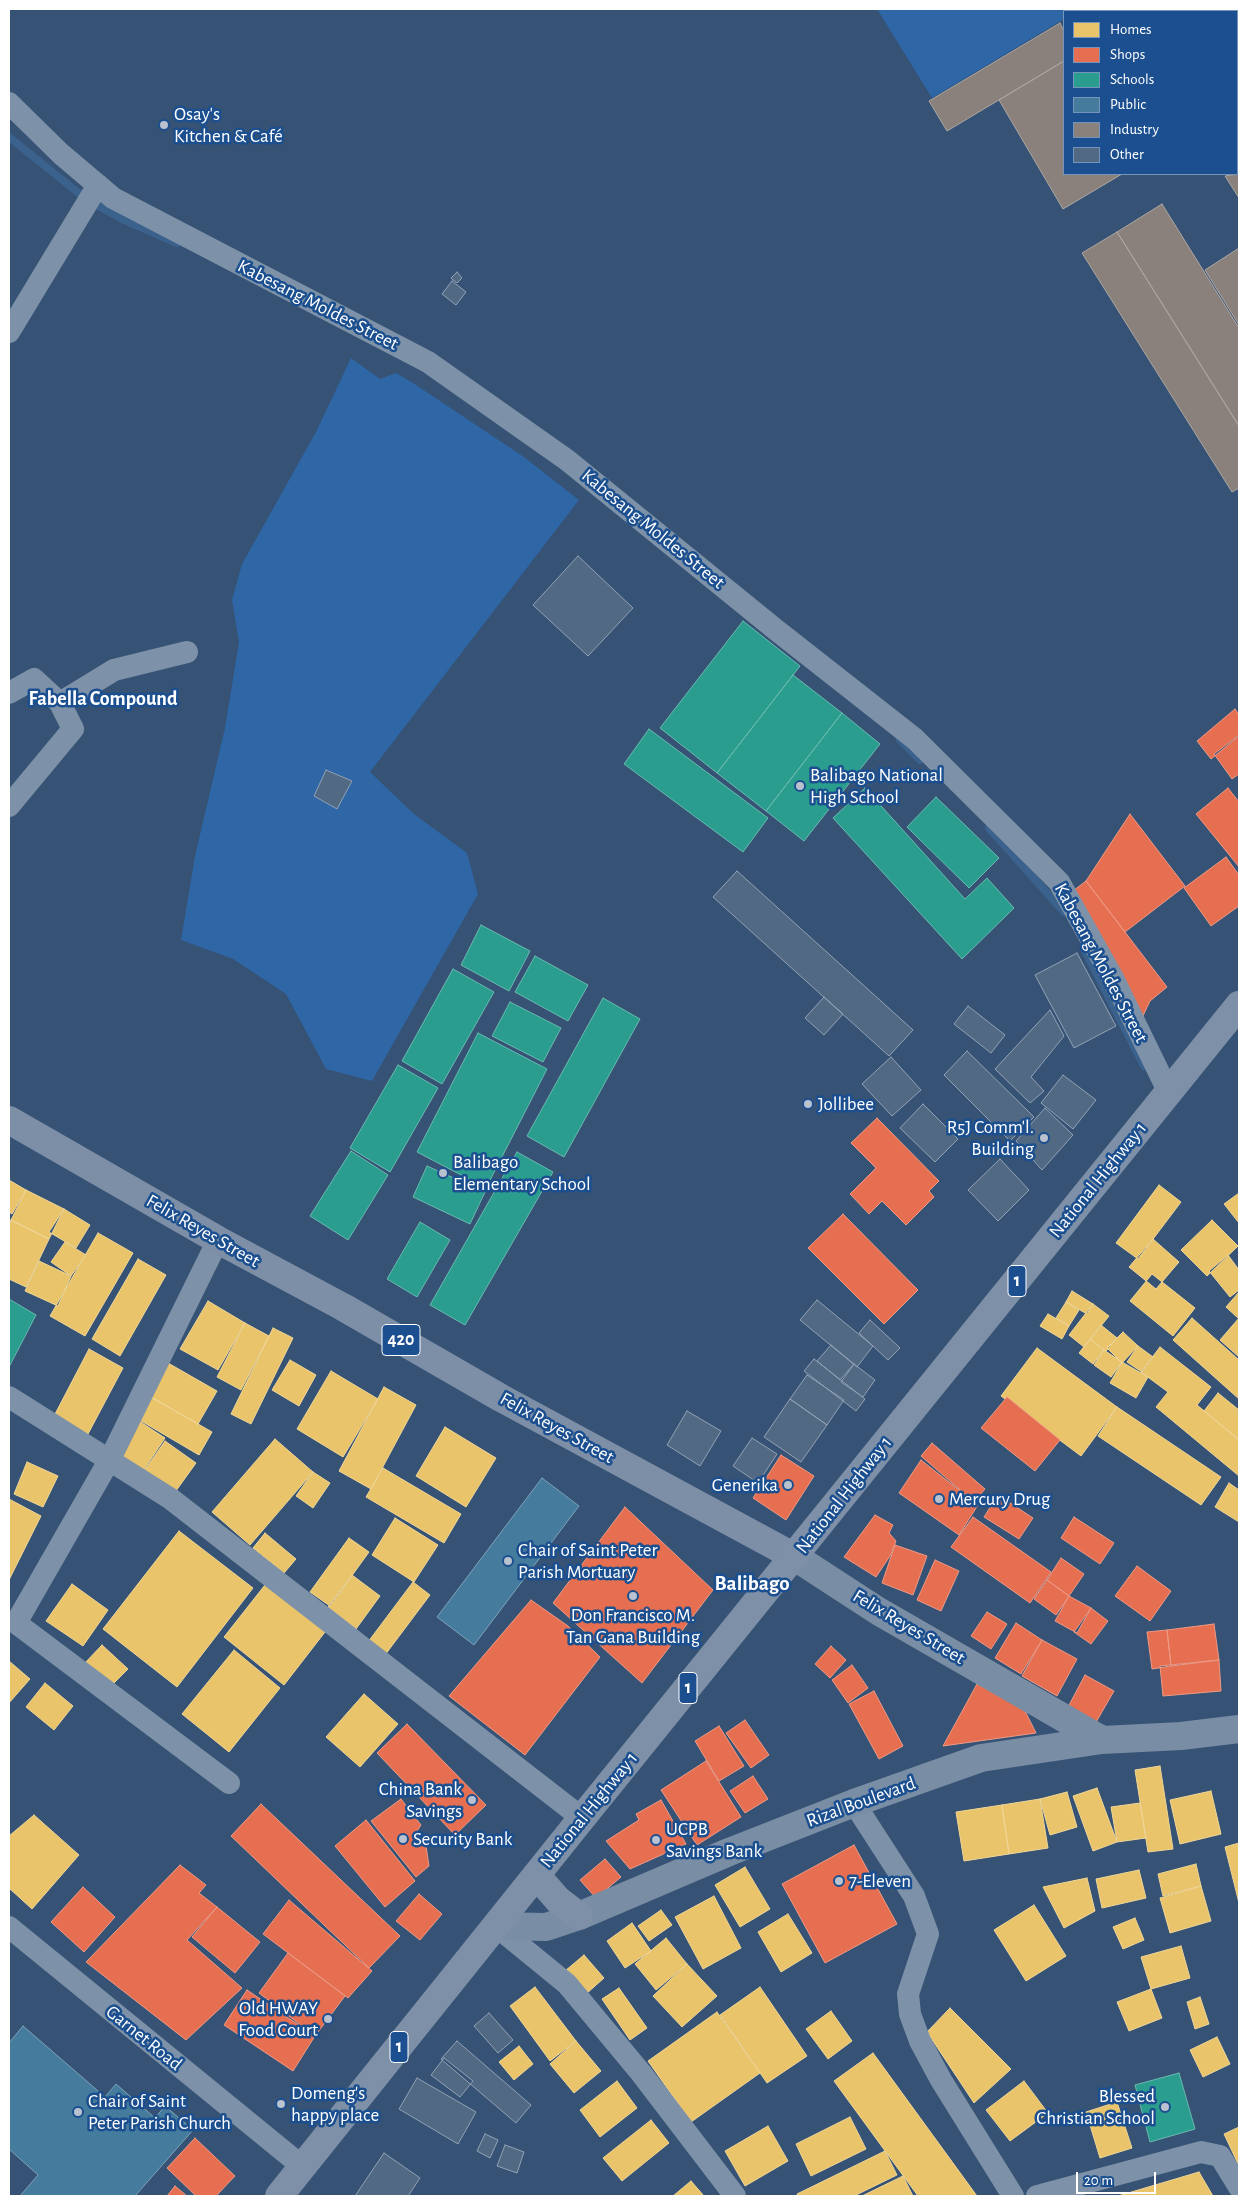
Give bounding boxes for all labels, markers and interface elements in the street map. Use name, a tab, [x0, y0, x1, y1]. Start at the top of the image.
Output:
legend	[1063, 10, 1238, 175]
text: Homes	[1110, 22, 1152, 37]
text: Shops	[1110, 47, 1145, 62]
text: Schools	[1110, 72, 1154, 87]
text: Public	[1110, 97, 1146, 112]
place label: Osay's Kitchen & Café	[174, 103, 283, 147]
marker: Osay's Kitchen & Café	[158, 119, 170, 131]
text: Industry	[1110, 122, 1159, 137]
text: Other	[1110, 147, 1144, 162]
street label: Kabesang Moldes Street	[234, 255, 402, 355]
street label: Kabesang Moldes Street	[577, 464, 729, 594]
district label: Fabella Compound	[29, 687, 177, 711]
place label: Balibago National High School	[810, 764, 943, 808]
marker: Balibago National High School	[794, 780, 806, 792]
street label: Kabesang Moldes Street	[1049, 879, 1153, 1047]
place label: Jollibee	[818, 1093, 874, 1115]
marker: Jollibee	[802, 1098, 814, 1110]
place label: R5J Comm'l. Building	[947, 1116, 1034, 1160]
street label: National Highway 1	[1044, 1117, 1152, 1243]
marker: R5J Comm'l. Building	[1038, 1132, 1050, 1144]
place label: Balibago Elementary School	[453, 1151, 591, 1195]
marker: Balibago Elementary School	[437, 1167, 449, 1179]
street label: Felix Reyes Street	[142, 1189, 264, 1273]
road number: 1	[1008, 1266, 1026, 1296]
road number: 420	[382, 1324, 420, 1356]
street label: Felix Reyes Street	[496, 1387, 618, 1469]
street label: National Highway 1	[791, 1432, 897, 1558]
place label: Generika	[712, 1474, 778, 1496]
marker: Generika	[782, 1479, 794, 1491]
place label: Mercury Drug	[949, 1488, 1050, 1510]
marker: Mercury Drug	[933, 1493, 945, 1505]
place label: Chair of Saint Peter Parish Mortuary	[518, 1539, 658, 1583]
marker: Chair of Saint Peter Parish Mortuary	[502, 1555, 514, 1567]
district label: Balibago	[714, 1571, 790, 1597]
street label: Felix Reyes Street	[849, 1584, 969, 1670]
marker: Don Francisco M. Tan Gana Building	[627, 1590, 639, 1602]
place label: Don Francisco M. Tan Gana Building	[566, 1604, 700, 1648]
road number: 1	[679, 1672, 697, 1704]
street label: National Highway 1	[535, 1747, 643, 1873]
street label: Rizal Boulevard	[803, 1772, 919, 1832]
place label: China Bank Savings	[379, 1778, 462, 1822]
marker: China Bank Savings	[466, 1794, 478, 1806]
place label: UCPB Savings Bank	[666, 1818, 762, 1862]
place label: Security Bank	[413, 1828, 512, 1850]
marker: Security Bank	[397, 1833, 409, 1845]
marker: UCPB Savings Bank	[650, 1834, 662, 1846]
place label: 7-Eleven	[849, 1870, 911, 1892]
marker: 7-Eleven	[833, 1875, 845, 1887]
place label: Old HWAY Food Court	[238, 1997, 318, 2041]
street label: Garnet Road	[101, 2000, 187, 2076]
marker: Old HWAY Food Court	[322, 2013, 334, 2025]
road number: 1	[390, 2031, 408, 2062]
place label: Domeng's happy place	[291, 2082, 379, 2126]
place label: Blessed Christian School	[1036, 2085, 1155, 2129]
place label: Chair of Saint Peter Parish Church	[88, 2090, 231, 2134]
marker: Domeng's happy place	[275, 2098, 287, 2110]
marker: Blessed Christian School	[1159, 2101, 1171, 2113]
marker: Chair of Saint Peter Parish Church	[72, 2106, 84, 2118]
scale bar	[1078, 2162, 1158, 2194]
text: 20 m	[1084, 2173, 1113, 2188]

